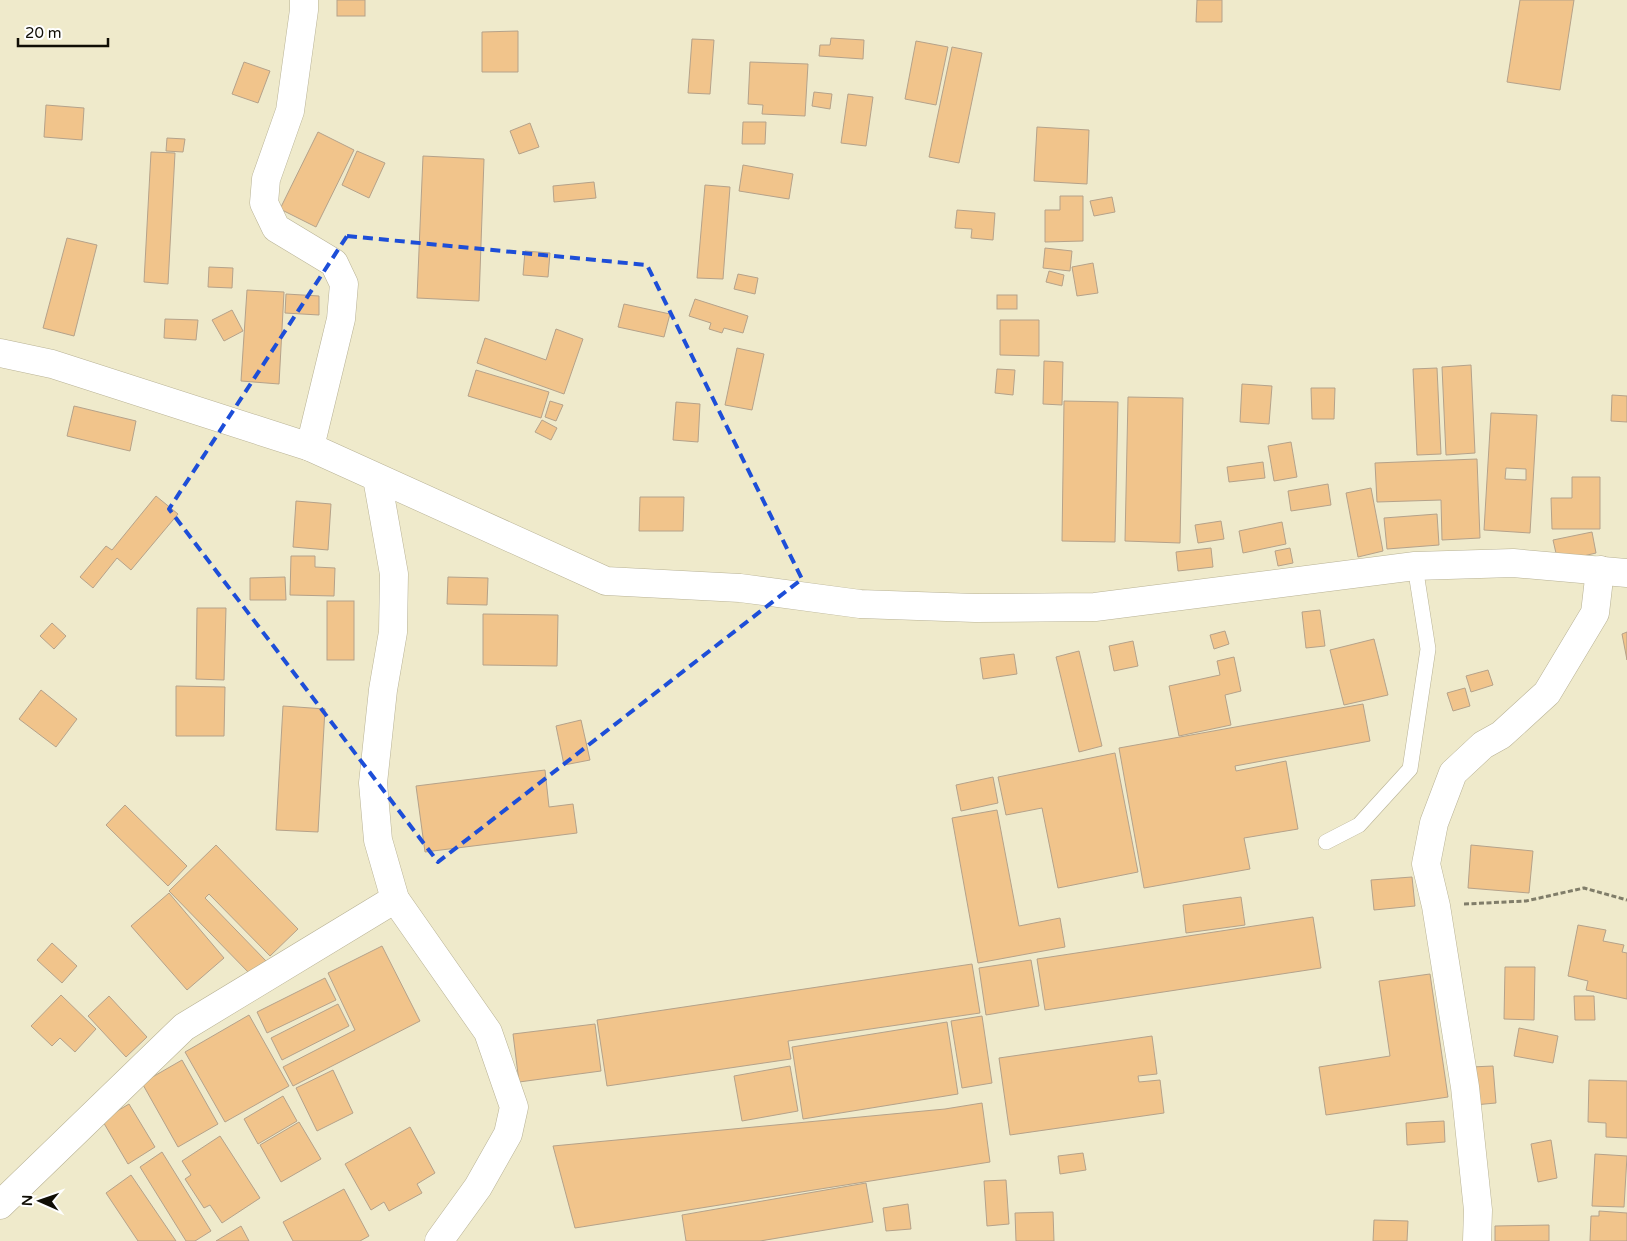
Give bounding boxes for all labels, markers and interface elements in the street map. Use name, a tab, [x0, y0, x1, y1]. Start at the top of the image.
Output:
scale bar	[18, 15, 108, 47]
text: 20 m	[25, 24, 62, 42]
north arrow	[15, 1176, 65, 1226]
text: N	[19, 1195, 36, 1206]

